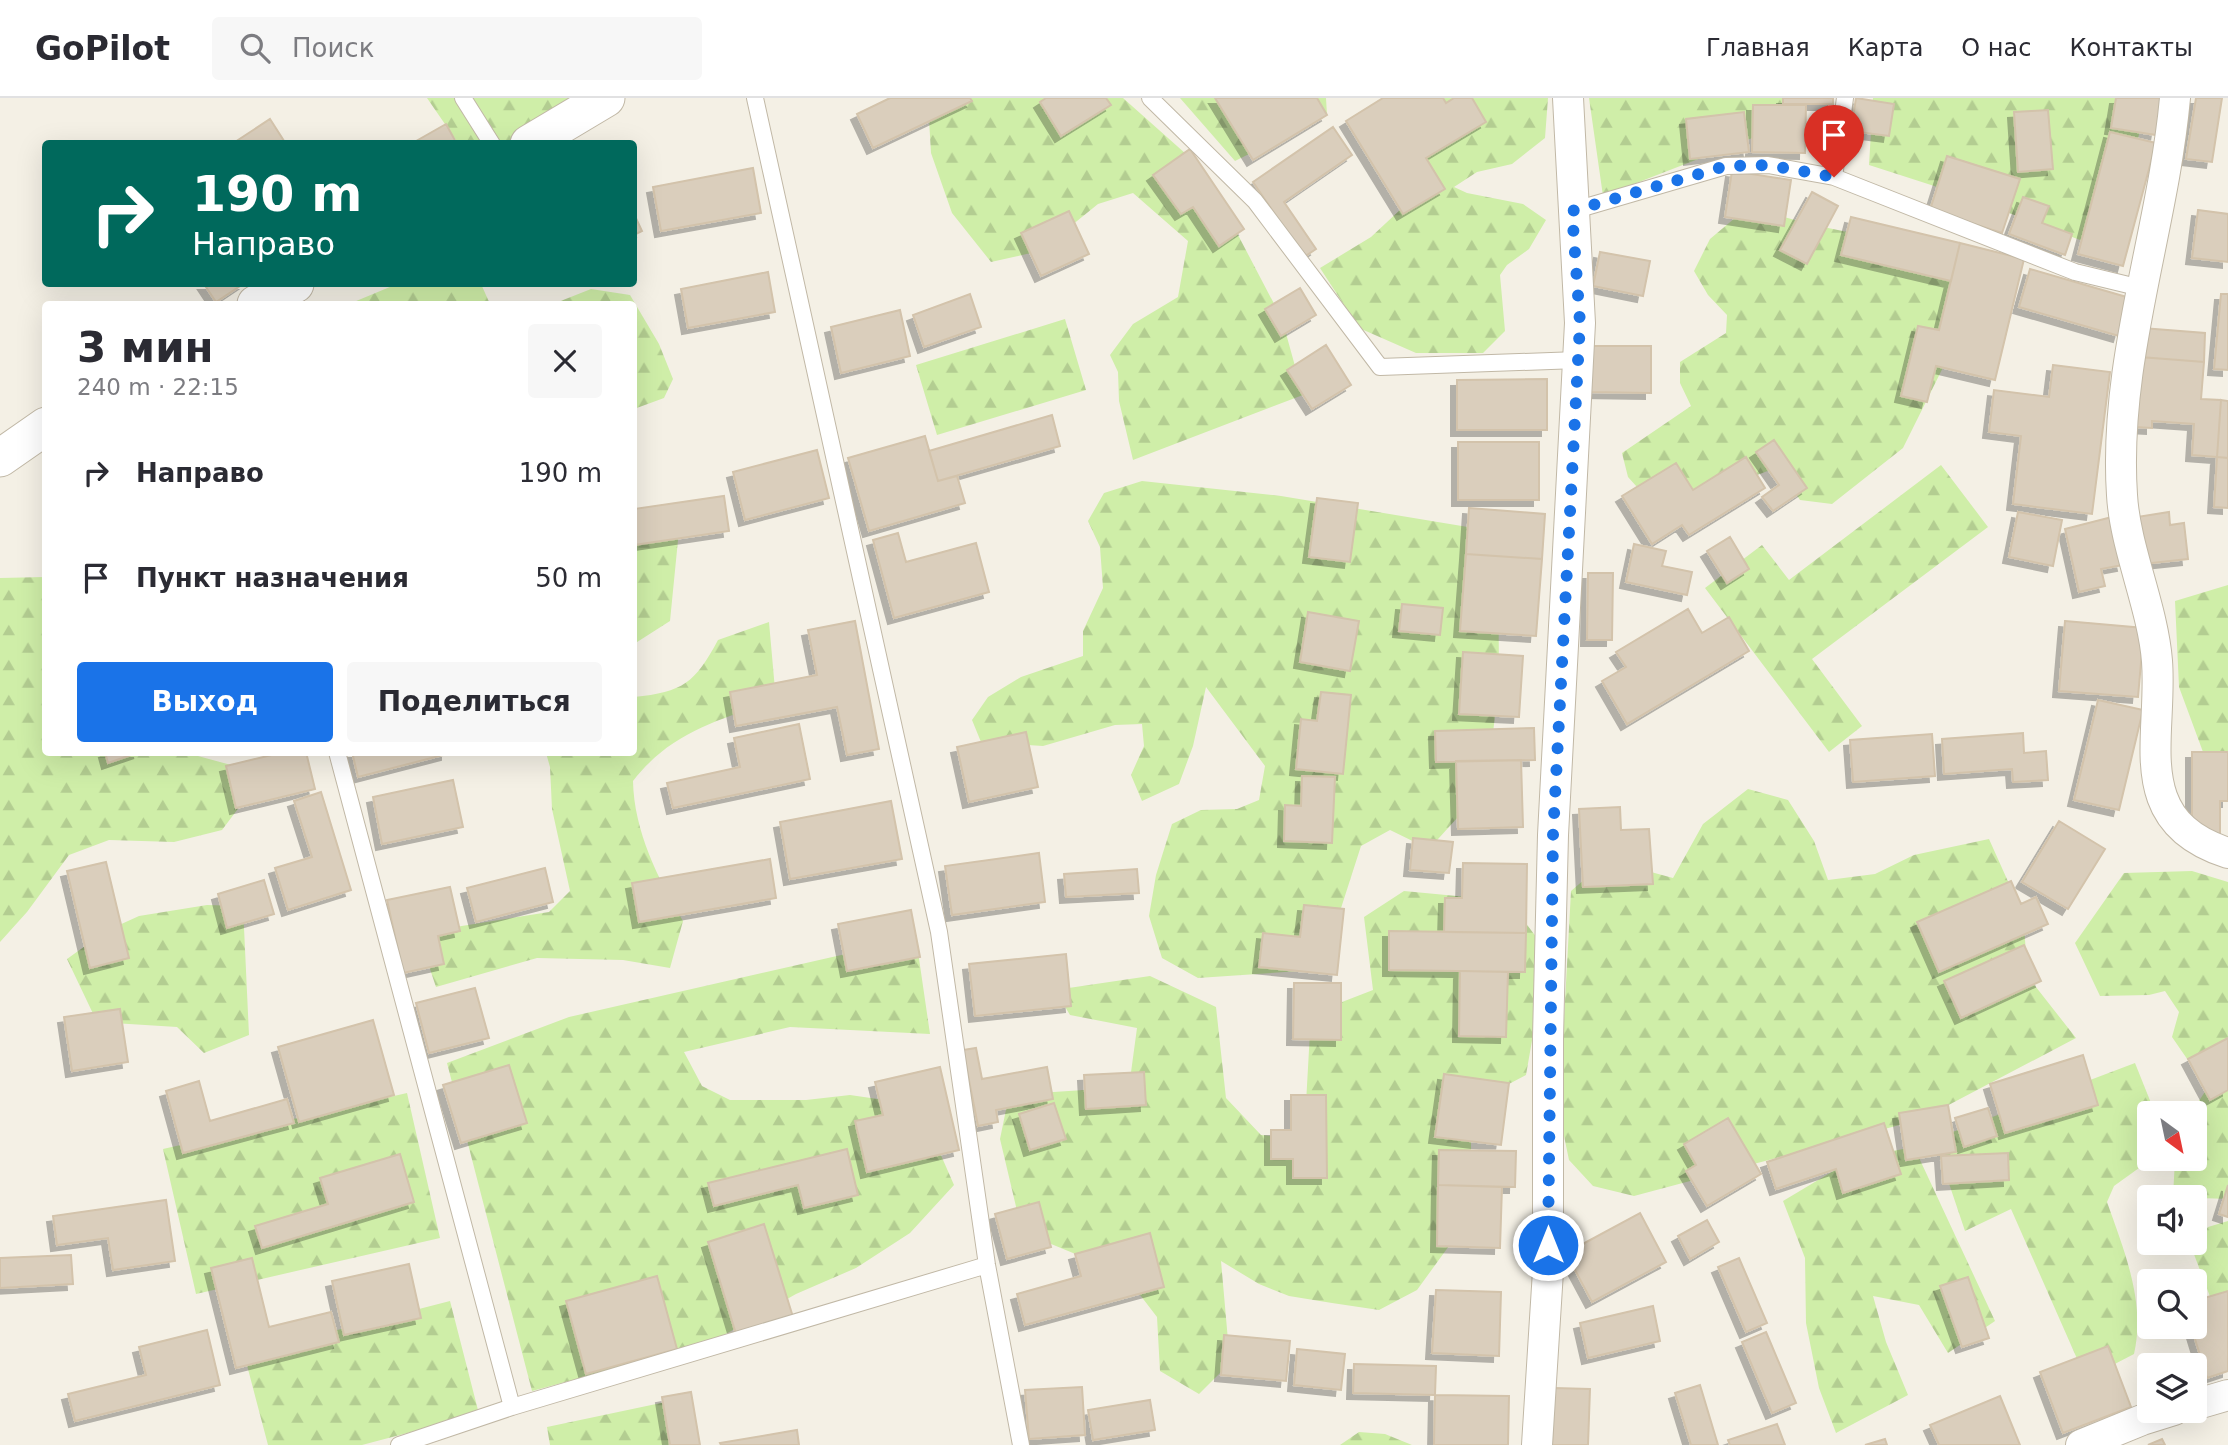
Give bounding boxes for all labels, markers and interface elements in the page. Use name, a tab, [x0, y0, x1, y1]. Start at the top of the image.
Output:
search box	[212, 17, 702, 80]
text: GoPilot	[35, 29, 170, 68]
icon: search	[236, 29, 274, 67]
text: Поиск	[292, 33, 374, 63]
text: Главная	[1706, 34, 1810, 62]
text: Карта	[1848, 34, 1923, 62]
text: О нас	[1961, 34, 2031, 62]
text: Контакты	[2069, 34, 2193, 62]
pin	[1804, 105, 1864, 177]
icon: arrive	[1815, 116, 1853, 154]
text: 190 m	[192, 166, 362, 223]
icon: right	[77, 168, 168, 259]
text: Направо	[192, 225, 335, 263]
text: 3 мин	[77, 323, 214, 372]
button: close	[528, 324, 602, 398]
text: 240 m · 22:15	[77, 374, 239, 400]
icon: right	[77, 454, 115, 492]
text: Направо	[136, 458, 264, 488]
text: 190 m	[519, 458, 602, 488]
icon: arrive	[77, 559, 115, 597]
text: Пункт назначения	[136, 563, 409, 593]
text: 50 m	[535, 563, 602, 593]
button: Выход	[77, 662, 333, 742]
button: Поделиться	[347, 662, 602, 742]
north arrow	[2137, 1101, 2207, 1171]
map controls	[2137, 1101, 2207, 1423]
button: sound	[2137, 1185, 2207, 1255]
position arrow	[1511, 1208, 1585, 1282]
button: search	[2137, 1269, 2207, 1339]
button: layers	[2137, 1353, 2207, 1423]

